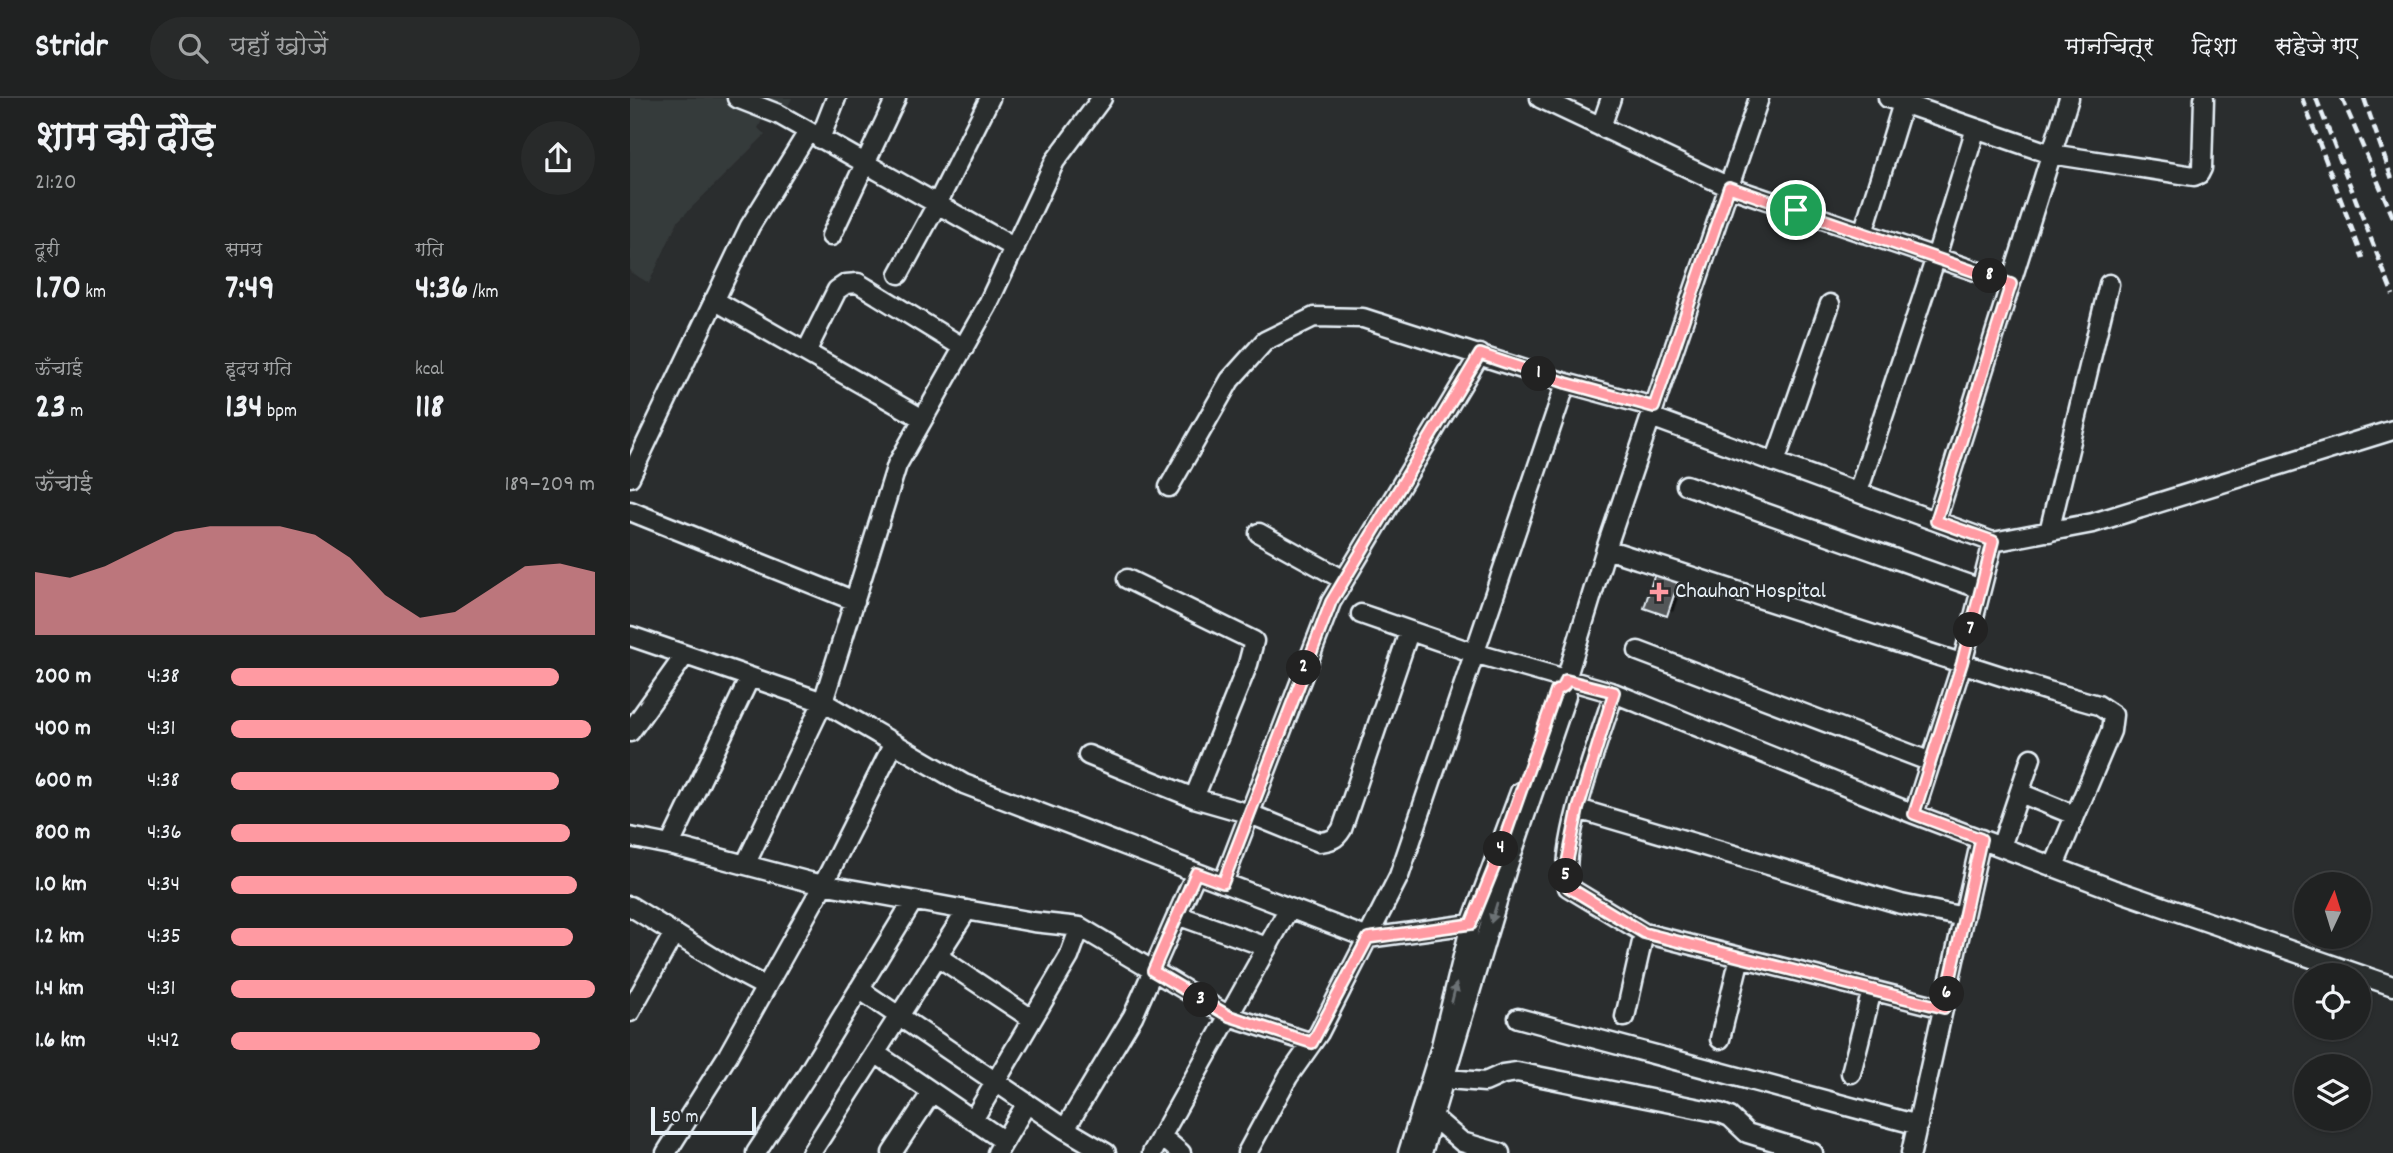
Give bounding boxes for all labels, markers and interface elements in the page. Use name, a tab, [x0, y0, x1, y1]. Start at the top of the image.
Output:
search box	[150, 17, 640, 80]
text: Stridr	[35, 25, 108, 72]
icon: search	[174, 29, 212, 67]
text: यहाँ खोजें	[230, 30, 328, 67]
text: मानचित्र	[2065, 31, 2153, 65]
text: दिशा	[2191, 31, 2237, 65]
text: सहेजे गए	[2275, 31, 2358, 65]
text: शाम की दौड़	[35, 113, 215, 168]
button: share	[521, 121, 595, 195]
text: 21:20	[35, 167, 77, 200]
pin	[1766, 180, 1826, 240]
icon: arrive	[1777, 191, 1815, 229]
text: दूरी	[35, 238, 60, 265]
text: समय	[225, 238, 262, 265]
text: गति	[415, 238, 444, 265]
pin: 8	[1972, 258, 2008, 294]
text: 8	[1986, 262, 1993, 289]
text: 1.70	[35, 265, 81, 315]
text: 7:49	[225, 265, 275, 315]
text: 4:36	[415, 265, 468, 315]
text: km	[81, 280, 106, 307]
text: /km	[468, 280, 499, 307]
pin: 1	[1522, 356, 1556, 392]
text: ऊँचाई	[35, 357, 83, 384]
text: हृदय गति	[225, 357, 292, 384]
text: kcal	[415, 357, 444, 384]
text: 1	[1536, 360, 1541, 387]
text: 23	[35, 384, 66, 434]
text: 134	[225, 384, 263, 434]
text: 118	[415, 384, 444, 434]
text: m	[66, 399, 83, 426]
text: bpm	[263, 399, 297, 426]
text: ऊँचाई	[35, 469, 93, 502]
text: 189–209 m	[505, 469, 595, 502]
place label: Chauhan Hospital	[1675, 576, 1827, 609]
marker: Chauhan Hospital	[1649, 582, 1669, 602]
pin: 7	[1954, 612, 1988, 648]
text: 7	[1967, 616, 1974, 643]
pin: 2	[1286, 650, 1322, 686]
text: 2	[1299, 654, 1308, 681]
text: 200 m	[35, 661, 91, 694]
text: 4:38	[147, 661, 180, 694]
text: 400 m	[35, 713, 91, 746]
text: 4:31	[147, 713, 176, 746]
text: 600 m	[35, 765, 92, 798]
text: 4:38	[147, 765, 180, 798]
text: 800 m	[35, 817, 90, 850]
text: 4:36	[147, 817, 182, 850]
pin: 4	[1484, 832, 1518, 866]
text: 4	[1497, 835, 1504, 862]
pin: 5	[1548, 858, 1584, 894]
text: 5	[1561, 862, 1570, 889]
text: 1.0 km	[35, 869, 87, 902]
text: 4:34	[147, 869, 180, 902]
north arrow	[2294, 872, 2371, 948]
map controls	[2294, 872, 2371, 1131]
one-way arrow	[1488, 903, 1498, 924]
text: 1.2 km	[35, 921, 84, 954]
text: 4:35	[147, 921, 181, 954]
button: locate	[2294, 963, 2371, 1040]
text: 1.4 km	[35, 973, 84, 1006]
text: 4:31	[147, 973, 176, 1006]
pin: 6	[1930, 976, 1964, 1012]
text: 6	[1942, 980, 1951, 1007]
pin: 3	[1184, 982, 1218, 1018]
one-way arrow	[1449, 982, 1460, 1004]
text: 3	[1196, 986, 1205, 1013]
text: 1.6 km	[35, 1025, 86, 1058]
text: 4:42	[147, 1025, 180, 1058]
button: layers	[2294, 1054, 2371, 1131]
scale bar	[651, 1104, 756, 1136]
text: 50 m	[662, 1105, 699, 1132]

